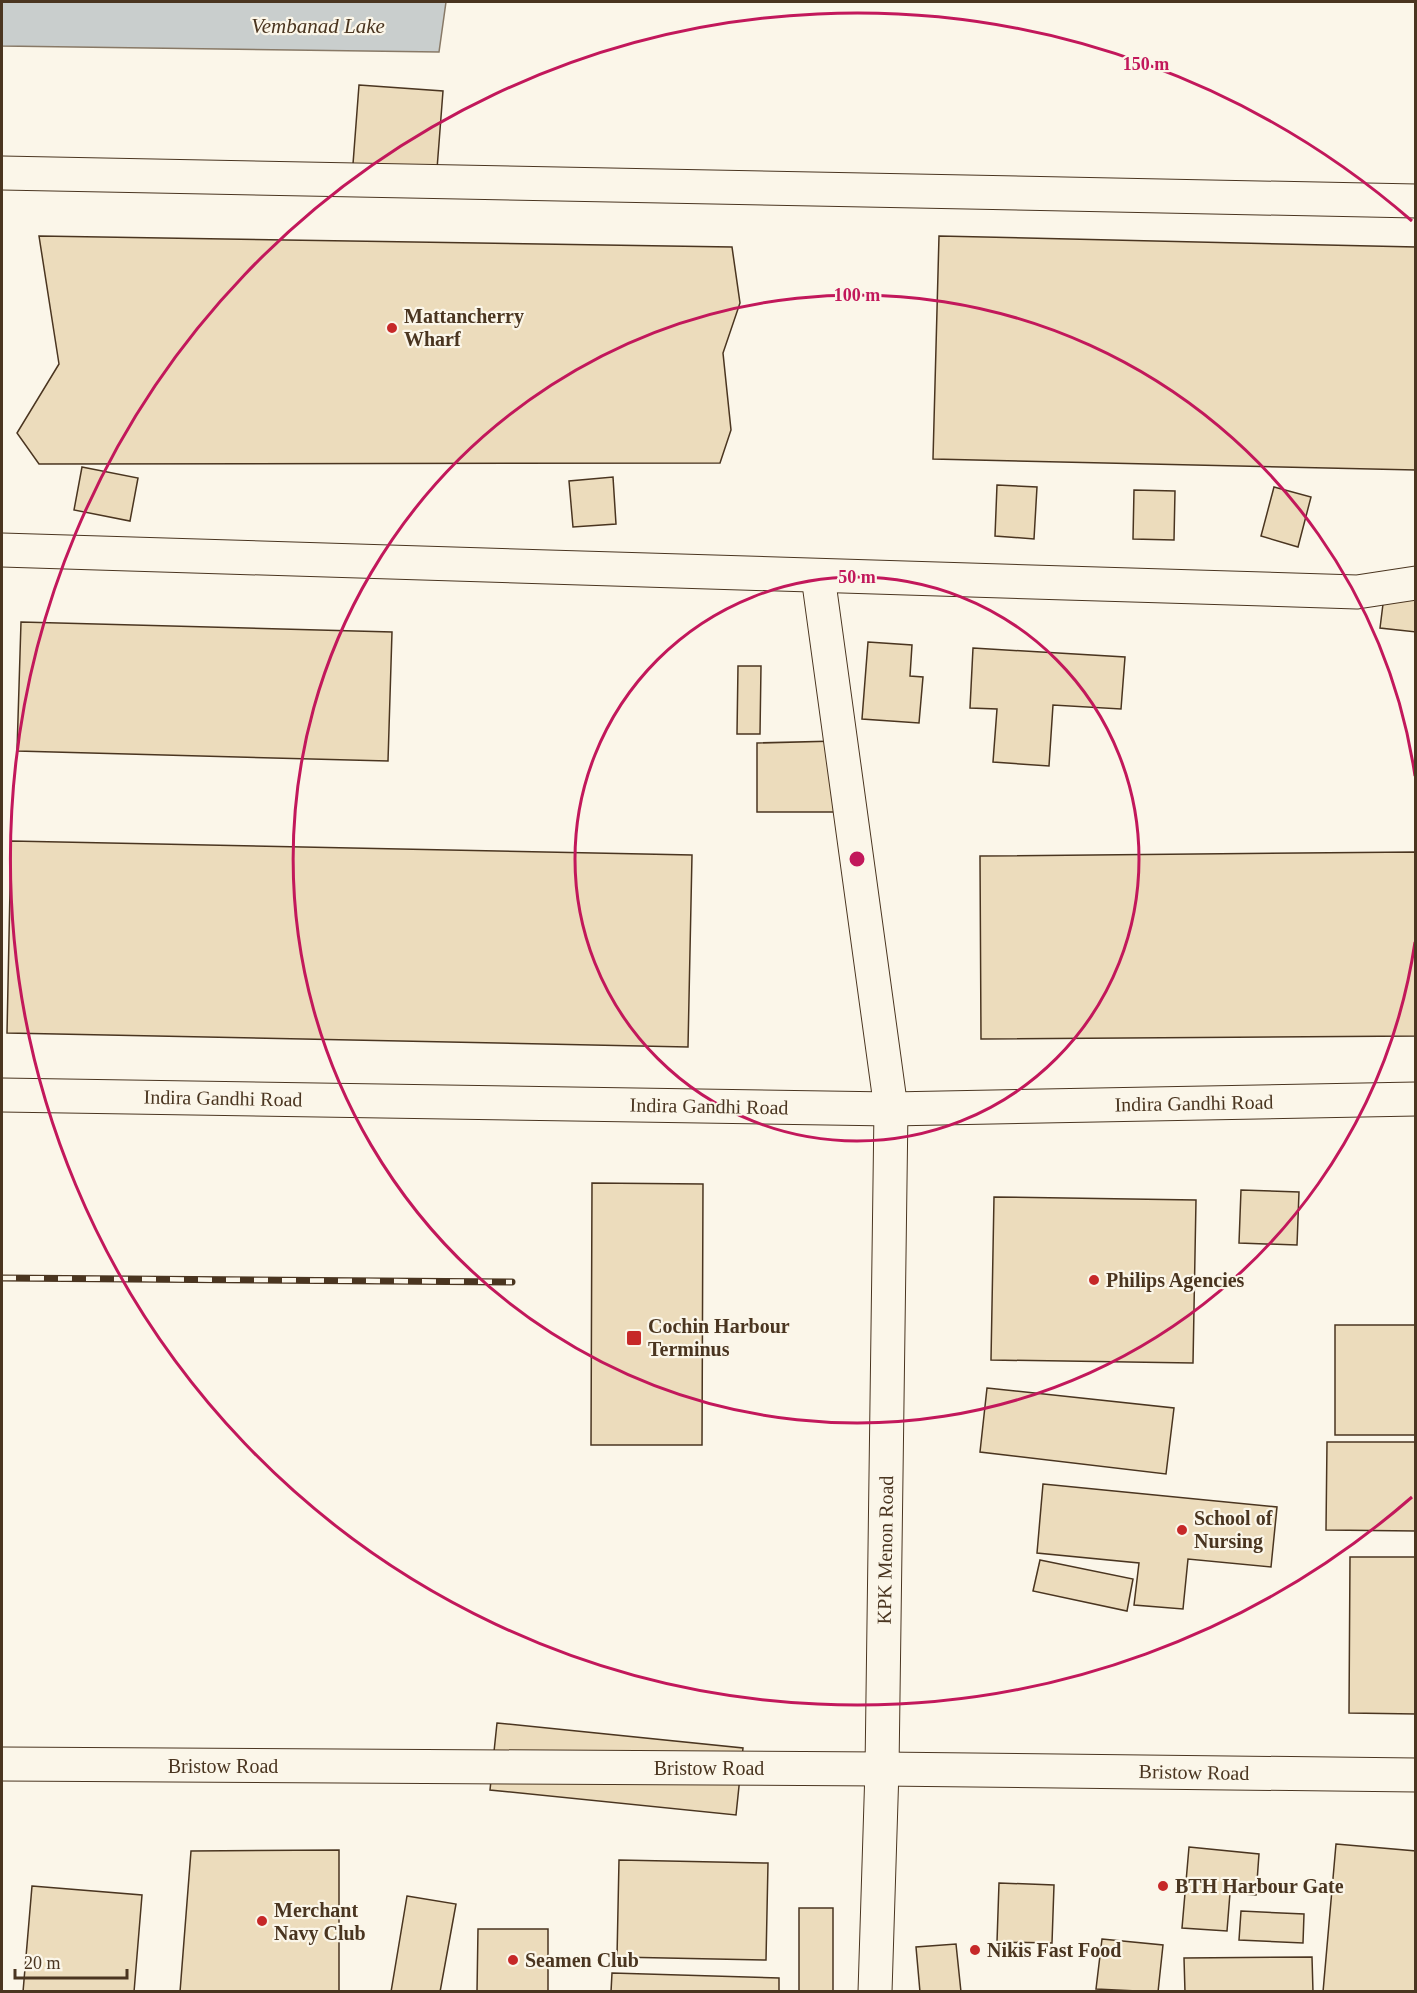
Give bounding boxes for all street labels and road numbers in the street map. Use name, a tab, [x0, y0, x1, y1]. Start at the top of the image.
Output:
street label: Indira Gandhi Road	[143, 1086, 303, 1110]
street label: Indira Gandhi Road	[1114, 1091, 1274, 1115]
street label: Indira Gandhi Road	[629, 1094, 789, 1118]
street label: KPK Menon Road	[873, 1475, 897, 1625]
street label: Bristow Road	[168, 1755, 278, 1777]
street label: Bristow Road	[654, 1757, 764, 1779]
street label: Bristow Road	[1139, 1760, 1249, 1784]

